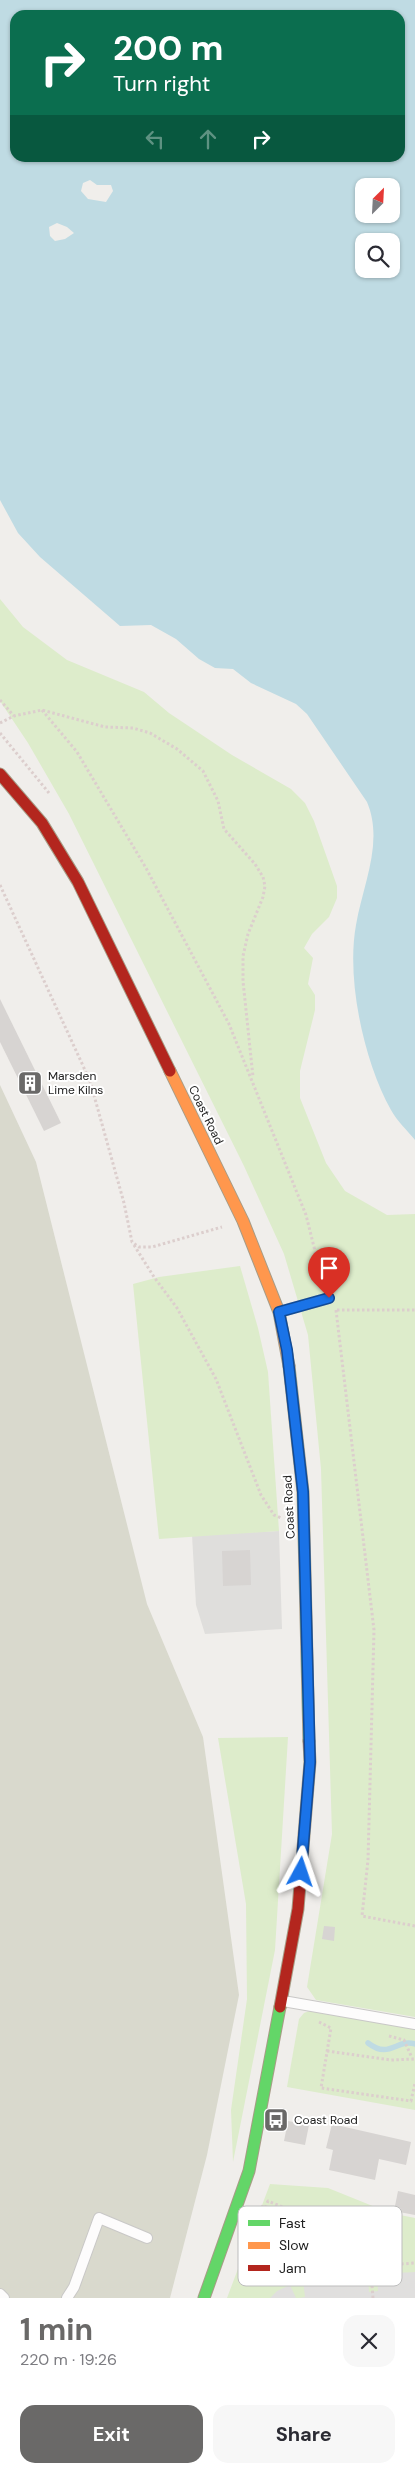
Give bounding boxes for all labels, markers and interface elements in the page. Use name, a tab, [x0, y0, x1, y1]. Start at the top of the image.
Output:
text: 200 m	[113, 25, 224, 71]
icon: right	[30, 30, 95, 95]
text: Turn right	[113, 69, 210, 98]
icon: left	[141, 125, 169, 153]
icon: ahead	[194, 125, 222, 153]
icon: right	[247, 125, 275, 153]
north arrow	[355, 178, 400, 222]
map controls	[355, 178, 400, 278]
button: search	[355, 233, 400, 278]
place label: Marsden Lime Kilns	[48, 1068, 103, 1098]
building icon: Marsden Lime Kilns	[17, 1070, 43, 1096]
street label: Coast Road	[185, 1083, 227, 1147]
pin	[308, 1247, 350, 1298]
icon: arrive	[315, 1254, 343, 1282]
street label: Coast Road	[279, 1475, 299, 1539]
position arrow	[274, 1845, 326, 1897]
bus stop icon: Coast Road	[263, 2107, 289, 2133]
place label: Coast Road	[294, 2112, 358, 2128]
legend	[238, 2206, 402, 2286]
text: Fast	[279, 2214, 306, 2232]
text: Slow	[279, 2236, 309, 2254]
text: Jam	[279, 2259, 306, 2277]
text: 1 min	[20, 2310, 93, 2349]
button: close	[343, 2315, 395, 2367]
text: 220 m · 19:26	[20, 2349, 117, 2370]
button: Exit	[20, 2405, 203, 2463]
button: Share	[213, 2405, 395, 2463]

